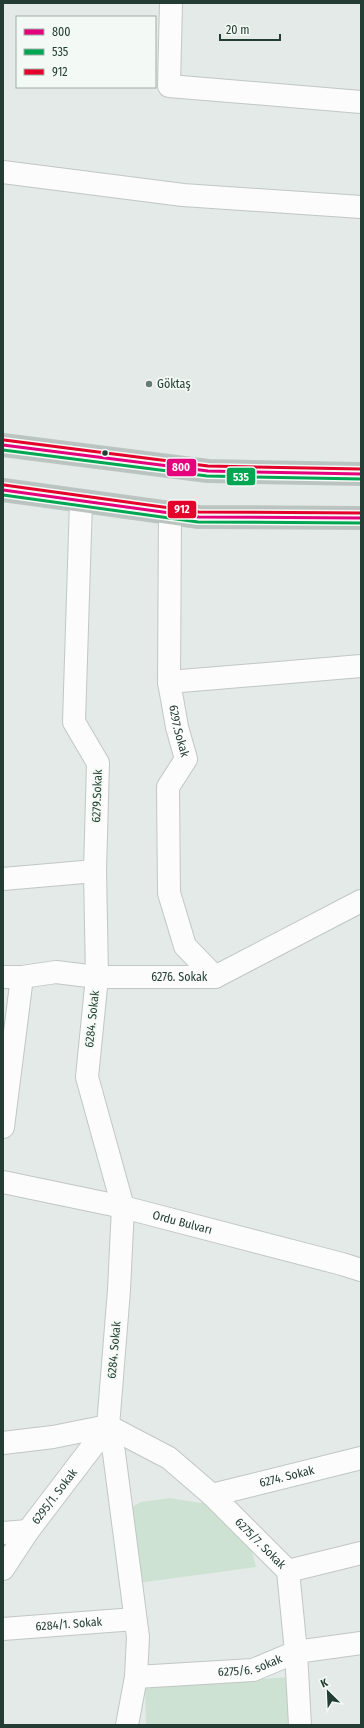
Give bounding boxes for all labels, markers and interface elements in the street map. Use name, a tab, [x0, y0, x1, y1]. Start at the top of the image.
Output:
legend	[16, 16, 156, 88]
scale bar	[220, 16, 280, 42]
text: 20 m	[226, 23, 250, 37]
text: 800	[52, 25, 71, 39]
text: 535	[52, 45, 69, 59]
text: 912	[52, 65, 68, 79]
place label: Göktaş	[157, 377, 191, 391]
marker: Göktaş	[144, 379, 154, 389]
unlabelled marker	[100, 448, 110, 458]
line badge: 800	[166, 458, 197, 477]
text: 800	[172, 461, 190, 474]
line badge: 535	[226, 467, 256, 486]
text: 535	[233, 471, 250, 484]
line badge: 912	[167, 500, 197, 519]
text: 912	[174, 503, 190, 516]
street label: 6297.Sokak	[166, 704, 192, 759]
street label: 6279.Sokak	[89, 769, 105, 823]
street label: 6276. Sokak	[151, 970, 208, 984]
street label: 6284. Sokak	[82, 989, 102, 1048]
street label: Ordu Bulvarı	[151, 1208, 214, 1237]
street label: 6284. Sokak	[105, 1320, 124, 1379]
street label: 6274. Sokak	[258, 1463, 316, 1490]
street label: 6295/1. Sokak	[29, 1465, 80, 1527]
street label: 6275/7. Sokak	[232, 1515, 289, 1572]
street label: 6284/1. Sokak	[35, 1614, 103, 1634]
street label: 6275/6. sokak	[217, 1651, 284, 1679]
north arrow	[308, 1672, 348, 1712]
text: K	[319, 1676, 330, 1691]

